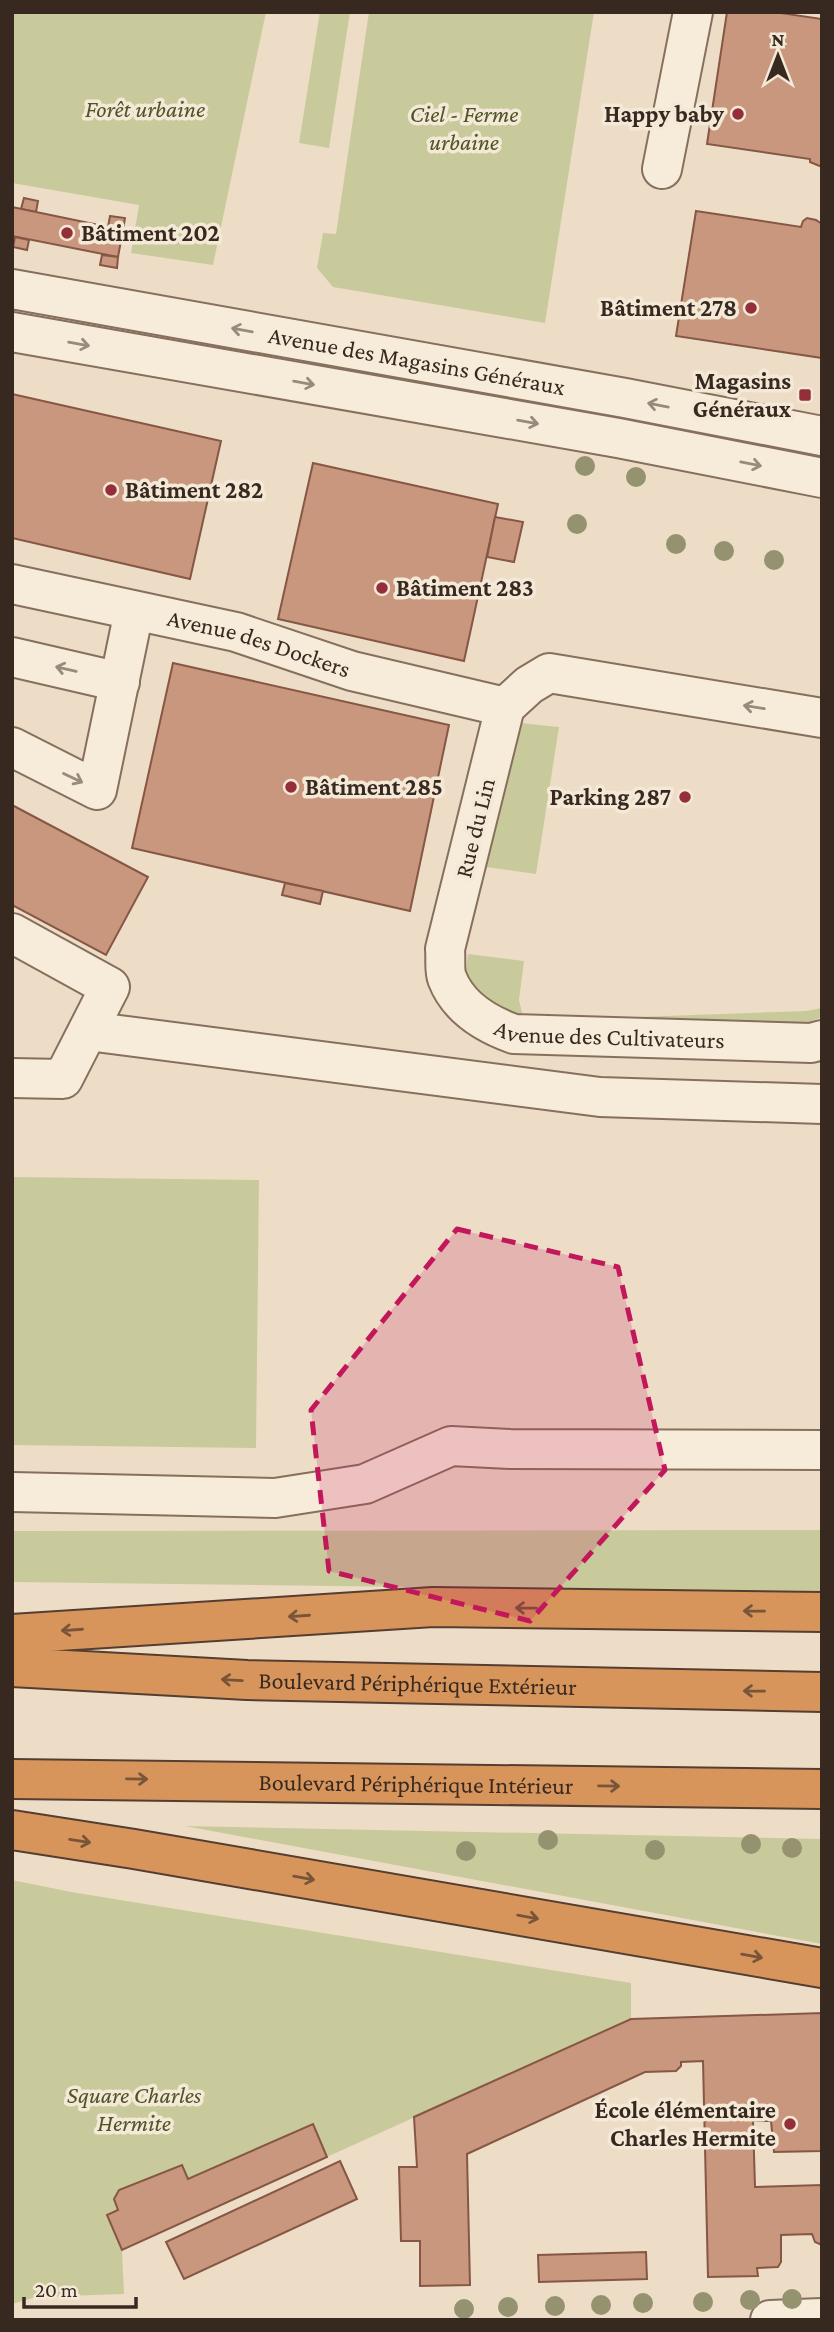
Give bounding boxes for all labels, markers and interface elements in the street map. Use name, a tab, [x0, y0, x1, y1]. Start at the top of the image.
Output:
north arrow	[743, 21, 813, 91]
text: N	[772, 29, 785, 50]
park label: Forêt urbaine	[85, 95, 205, 122]
park label: Ciel - Ferme urbaine	[410, 100, 518, 155]
place label: Happy baby	[604, 100, 724, 127]
marker: Happy baby	[730, 106, 746, 122]
place label: Bâtiment 202	[81, 219, 220, 246]
marker: Bâtiment 202	[59, 225, 75, 241]
place label: Bâtiment 278	[600, 294, 737, 321]
marker: Bâtiment 278	[743, 300, 759, 316]
street label: Avenue des Magasins Généraux	[266, 321, 567, 400]
one-way arrow	[231, 323, 254, 336]
one-way arrow	[68, 338, 90, 351]
place label: Magasins Généraux	[693, 367, 792, 422]
one-way arrow	[292, 377, 315, 390]
marker: Magasins Généraux	[797, 387, 813, 403]
one-way arrow	[647, 397, 670, 411]
one-way arrow	[516, 416, 539, 429]
one-way arrow	[739, 458, 762, 472]
place label: Bâtiment 282	[125, 476, 263, 503]
marker: Bâtiment 282	[103, 482, 119, 498]
place label: Bâtiment 283	[396, 574, 534, 601]
marker: Bâtiment 283	[374, 580, 390, 596]
street label: Avenue des Dockers	[165, 604, 354, 682]
one-way arrow	[55, 662, 78, 675]
one-way arrow	[744, 700, 766, 713]
one-way arrow	[62, 771, 83, 785]
place label: Bâtiment 285	[305, 773, 443, 800]
street label: Rue du Lin	[449, 775, 500, 881]
marker: Bâtiment 285	[283, 779, 299, 795]
place label: Parking 287	[550, 783, 671, 810]
marker: Parking 287	[677, 789, 693, 805]
street label: Avenue des Cultivateurs	[490, 1014, 725, 1053]
one-way arrow	[515, 1602, 538, 1615]
one-way arrow	[742, 1604, 765, 1618]
one-way arrow	[288, 1610, 311, 1623]
one-way arrow	[61, 1624, 83, 1637]
street label: Boulevard Périphérique Extérieur	[258, 1666, 577, 1700]
one-way arrow	[221, 1673, 244, 1686]
one-way arrow	[742, 1684, 765, 1698]
street label: Boulevard Périphérique Intérieur	[258, 1768, 574, 1799]
one-way arrow	[125, 1772, 148, 1786]
one-way arrow	[598, 1779, 621, 1792]
one-way arrow	[68, 1834, 91, 1847]
one-way arrow	[292, 1872, 315, 1885]
one-way arrow	[516, 1911, 539, 1924]
one-way arrow	[740, 1950, 763, 1963]
park label: Square Charles Hermite	[67, 2081, 202, 2136]
place label: École élémentaire Charles Hermite	[595, 2096, 776, 2151]
marker: École élémentaire Charles Hermite	[782, 2116, 798, 2132]
scale bar	[24, 2266, 136, 2310]
text: 20 m	[35, 2278, 78, 2302]

